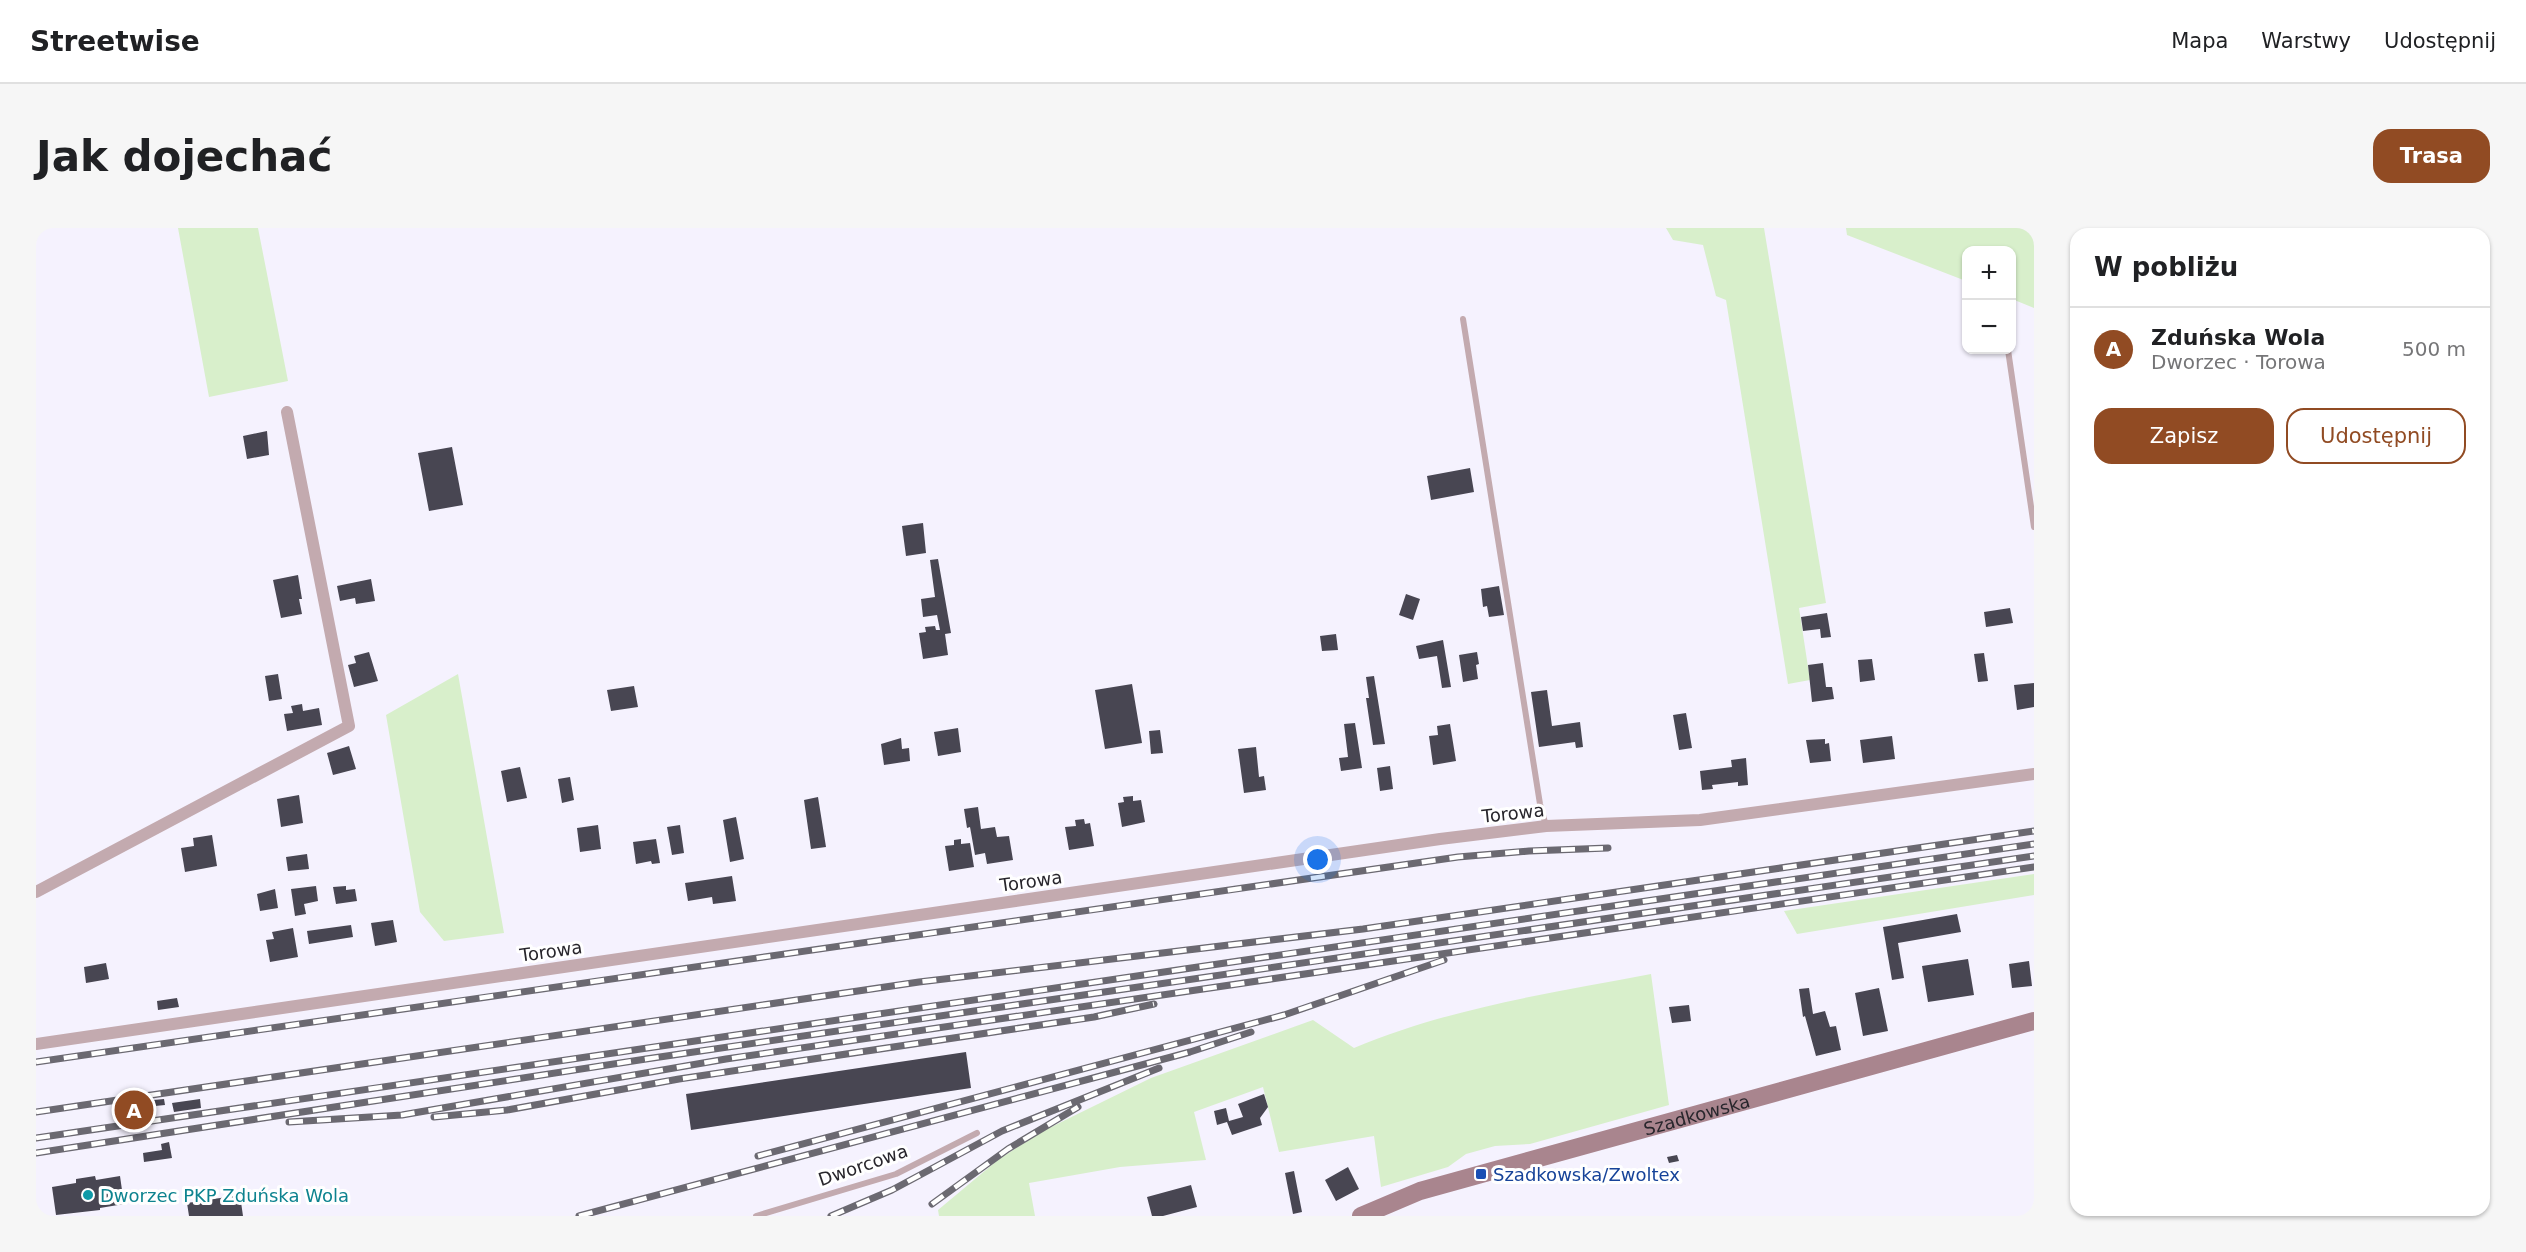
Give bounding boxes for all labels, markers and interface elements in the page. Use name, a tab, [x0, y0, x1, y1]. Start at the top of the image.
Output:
text: Streetwise	[30, 25, 200, 58]
text: Mapa	[2171, 29, 2228, 53]
text: Warstwy	[2261, 29, 2351, 53]
text: Udostępnij	[2384, 29, 2496, 53]
button: Trasa	[2373, 129, 2490, 183]
text: Jak dojechać	[36, 132, 332, 181]
map controls	[1962, 246, 2016, 354]
button: +	[1962, 246, 2016, 300]
text: W pobliżu	[2094, 252, 2238, 282]
button: −	[1962, 300, 2016, 354]
text: Zduńska Wola	[2151, 325, 2325, 350]
text: A	[2106, 337, 2121, 361]
text: 500 m	[2402, 337, 2466, 361]
text: Dworzec · Torowa	[2151, 350, 2326, 374]
button: Zapisz	[2094, 408, 2274, 464]
button: Udostępnij	[2286, 408, 2466, 464]
street label: Torowa	[1480, 799, 1545, 827]
your location	[1303, 845, 1332, 874]
street label: Torowa	[997, 866, 1064, 896]
street label: Torowa	[517, 936, 584, 966]
pin: A	[114, 1088, 154, 1132]
street label: Szadkowska	[1641, 1090, 1752, 1139]
street label: Dworcowa	[815, 1140, 911, 1190]
place label: Szadkowska/Zwoltex	[1493, 1164, 1680, 1185]
marker: Szadkowska/Zwoltex	[1474, 1167, 1488, 1181]
place label: Dworzec PKP Zduńska Wola	[100, 1185, 349, 1206]
marker: Dworzec PKP Zduńska Wola	[81, 1188, 95, 1202]

